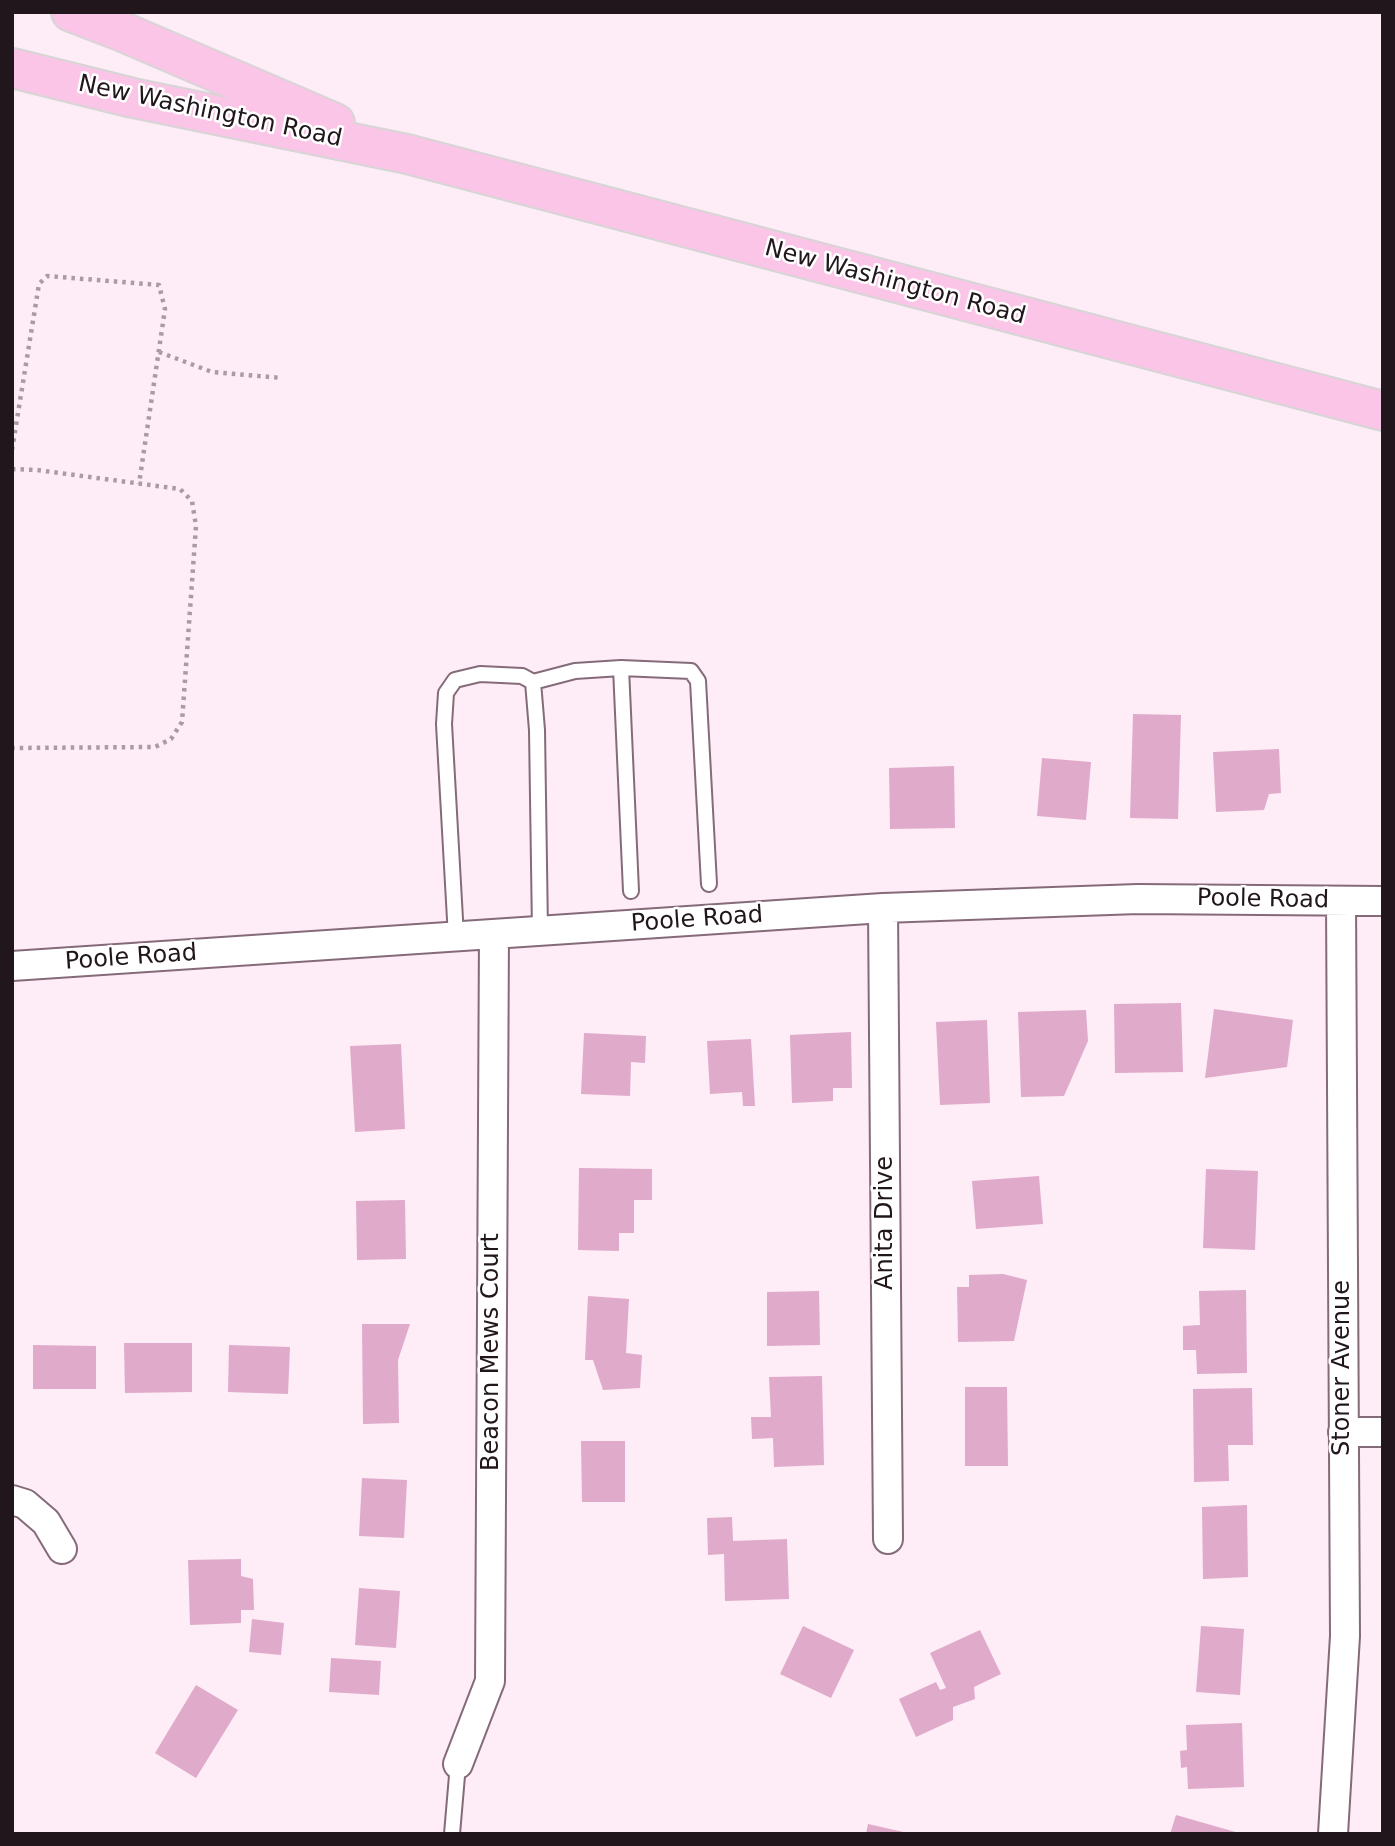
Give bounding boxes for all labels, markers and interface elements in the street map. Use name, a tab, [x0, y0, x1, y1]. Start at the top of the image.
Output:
street label: New Washington Road	[76, 70, 344, 154]
street label: New Washington Road	[761, 234, 1029, 332]
street label: Poole Road	[1197, 884, 1329, 916]
street label: Poole Road	[630, 901, 764, 939]
street label: Poole Road	[64, 939, 198, 977]
street label: Anita Drive	[872, 1156, 900, 1290]
street label: Beacon Mews Court	[478, 1233, 506, 1471]
street label: Stoner Avenue	[1329, 1280, 1357, 1456]

